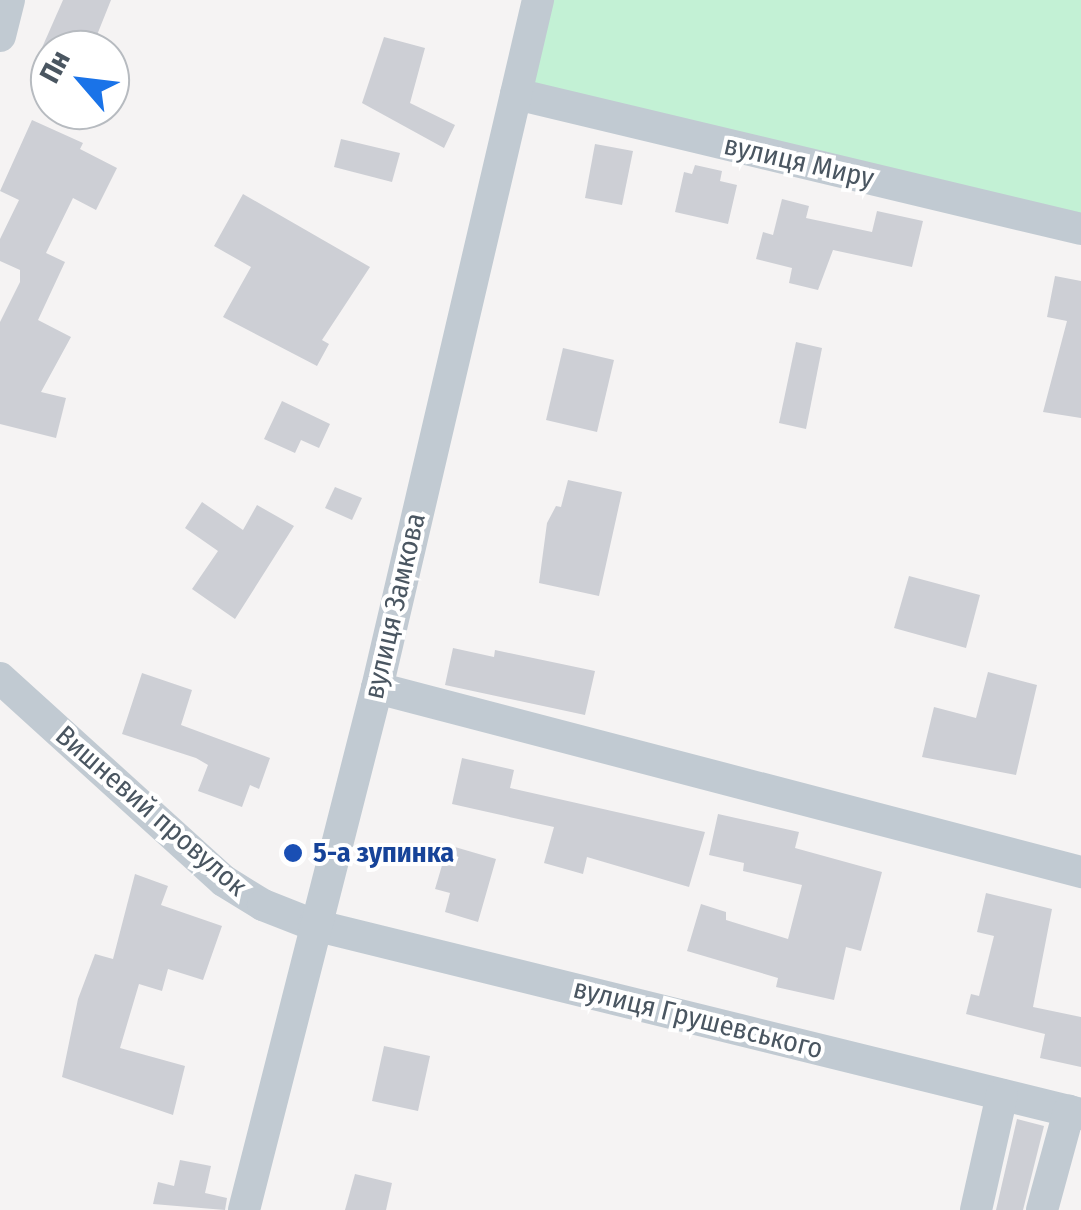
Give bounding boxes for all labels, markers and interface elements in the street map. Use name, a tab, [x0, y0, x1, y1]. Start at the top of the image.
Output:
north arrow	[30, 30, 130, 130]
text: Пн	[33, 45, 77, 88]
street label: вулиця Миру	[721, 128, 877, 196]
street label: вулиця Замкова	[357, 510, 433, 702]
street label: Вишневий провулок	[48, 719, 254, 903]
place label: 5-а зупинка	[313, 836, 454, 870]
marker: 5-а зупинка	[282, 842, 304, 864]
street label: вулиця Грушевського	[570, 972, 826, 1066]

